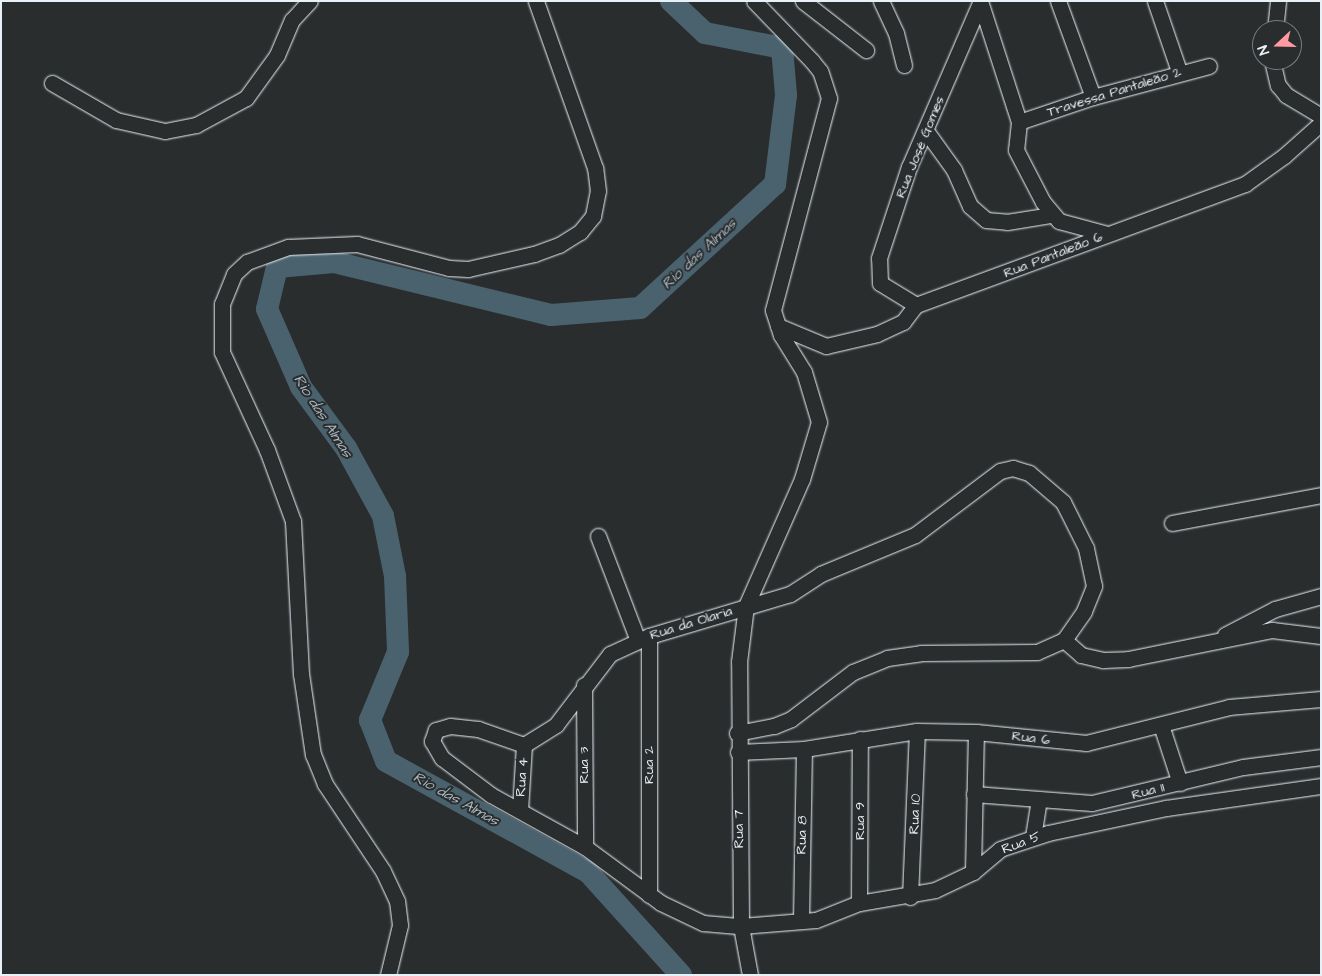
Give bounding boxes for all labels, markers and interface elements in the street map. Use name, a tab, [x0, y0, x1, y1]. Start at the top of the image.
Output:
north arrow	[1252, 20, 1302, 70]
text: N	[1253, 42, 1275, 58]
street label: Travessa Pantaleão 2	[1045, 64, 1183, 120]
street label: Rua José Gomes	[892, 94, 948, 200]
water label: Rio das Almas	[658, 215, 740, 293]
street label: Rua Pantaleão 6	[1001, 228, 1105, 282]
water label: Rio das Almas	[290, 371, 356, 461]
street label: Rua da Olaria	[648, 602, 734, 644]
street label: Rua 6	[1011, 727, 1051, 749]
street label: Rua 2	[641, 746, 657, 784]
street label: Rua 3	[576, 747, 592, 783]
street label: Rua 4	[512, 757, 532, 797]
water label: Rio das Almas	[410, 768, 502, 830]
street label: Rua 11	[1130, 779, 1166, 803]
street label: Rua 10	[906, 793, 924, 835]
street label: Rua 9	[852, 802, 868, 840]
street label: Rua 7	[730, 810, 748, 848]
street label: Rua 8	[793, 815, 811, 855]
street label: Rua 5	[999, 828, 1043, 858]

